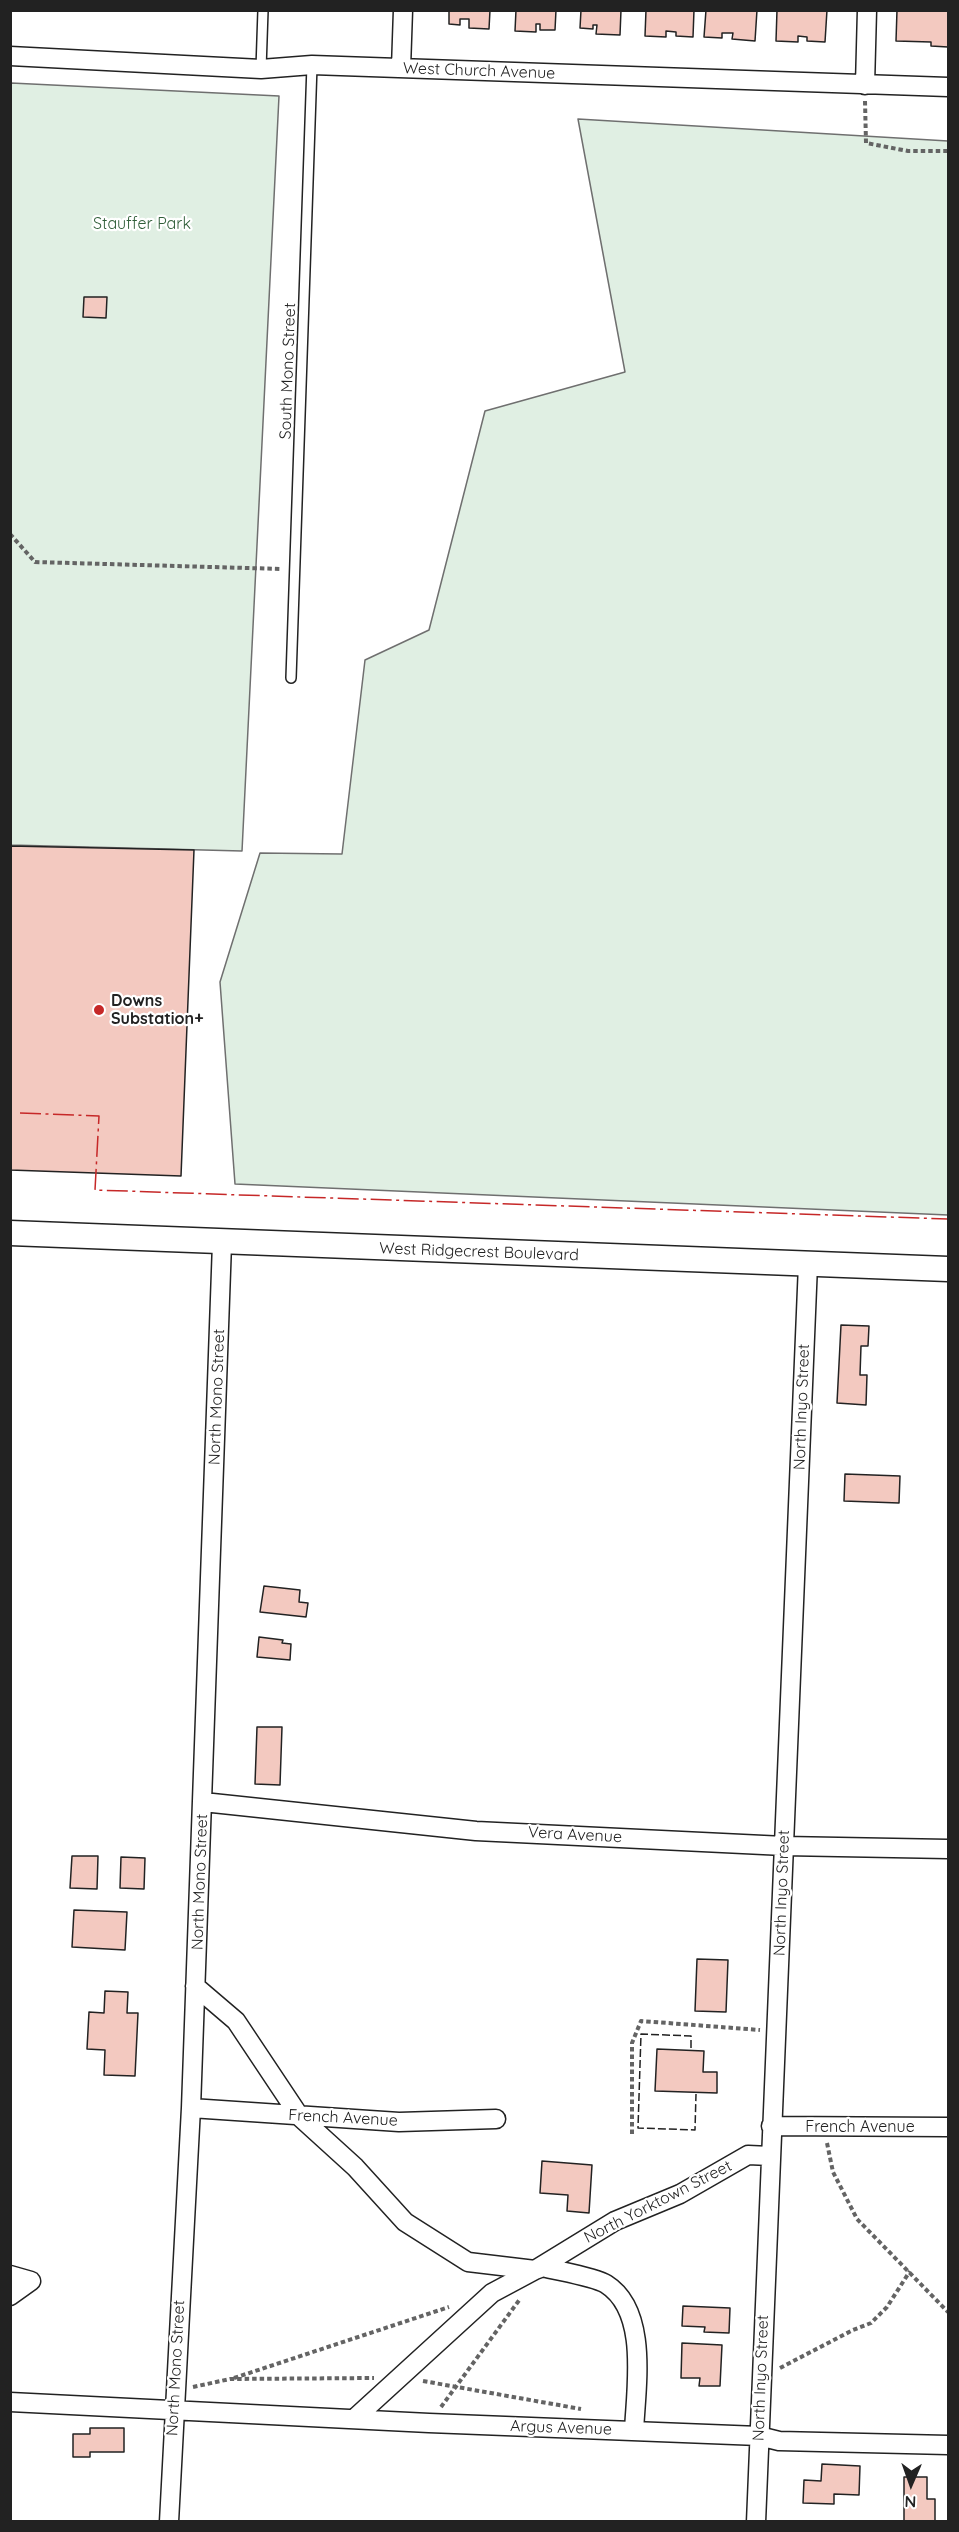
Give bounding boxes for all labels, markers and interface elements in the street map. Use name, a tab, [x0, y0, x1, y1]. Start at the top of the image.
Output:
street label: West Church Avenue	[402, 59, 556, 83]
park label: Stauffer Park	[93, 214, 191, 234]
street label: South Mono Street	[276, 302, 300, 440]
place label: Downs Substation+	[111, 991, 203, 1029]
marker: Downs Substation+	[92, 1003, 106, 1017]
street label: West Ridgecrest Boulevard	[379, 1239, 579, 1265]
street label: North Mono Street	[205, 1329, 229, 1465]
street label: North Inyo Street	[790, 1344, 814, 1470]
street label: North Mono Street	[188, 1814, 212, 1950]
street label: Vera Avenue	[528, 1823, 622, 1847]
street label: North Inyo Street	[770, 1830, 794, 1956]
street label: French Avenue	[288, 2106, 398, 2130]
street label: French Avenue	[805, 2117, 915, 2137]
street label: North Yorktown Street	[581, 2156, 735, 2248]
street label: North Mono Street	[163, 2299, 189, 2437]
street label: North Inyo Street	[749, 2315, 773, 2441]
street label: Argus Avenue	[510, 2417, 612, 2439]
north arrow	[881, 2454, 941, 2514]
text: N	[904, 2492, 917, 2512]

